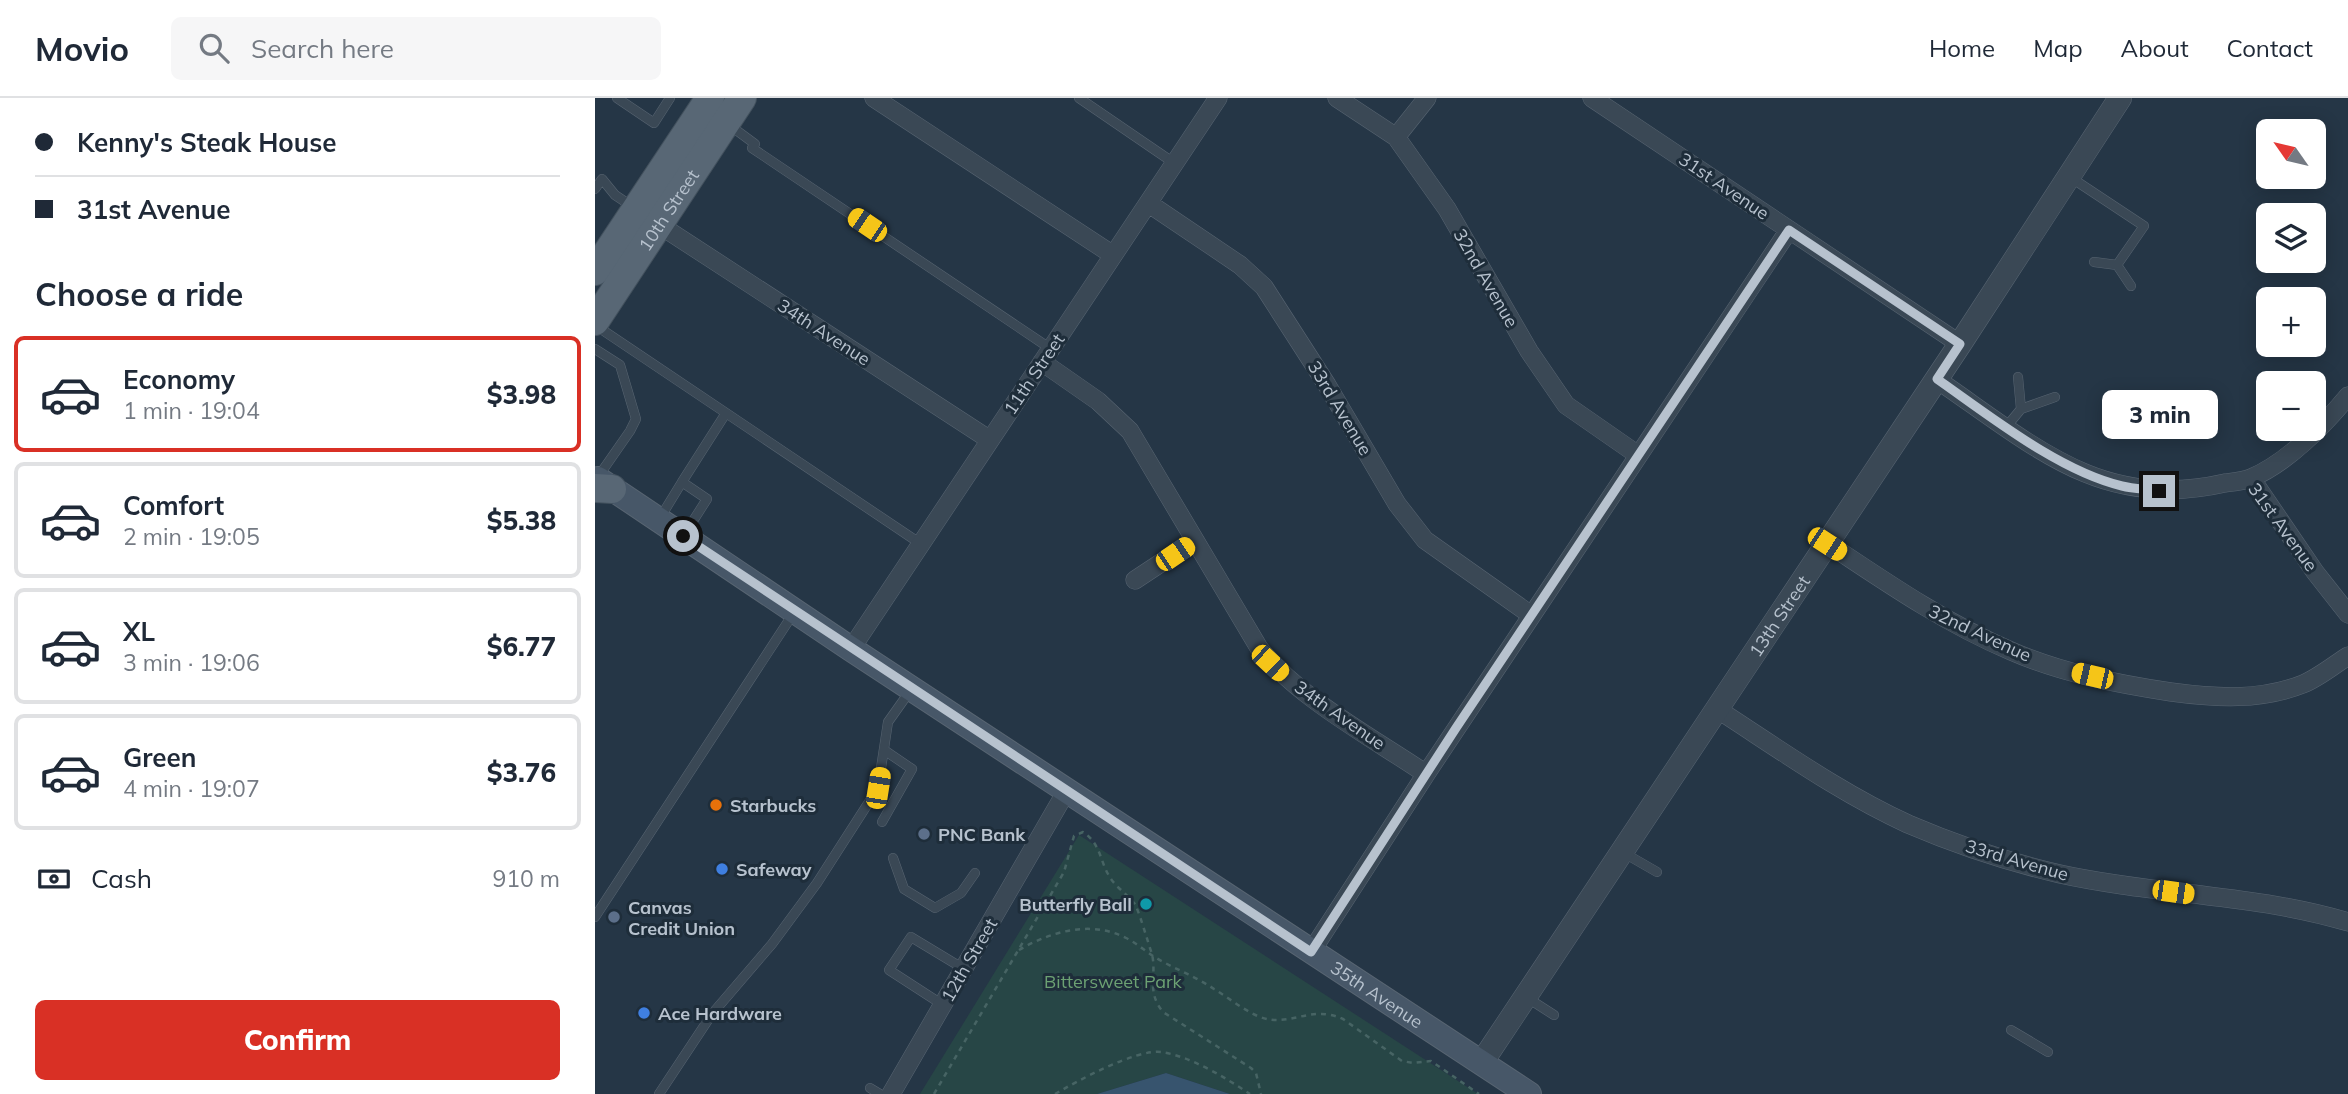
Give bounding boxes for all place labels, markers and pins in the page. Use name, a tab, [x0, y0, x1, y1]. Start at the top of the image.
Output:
place label: Starbucks	[730, 794, 816, 817]
marker: Starbucks	[708, 797, 724, 813]
place label: PNC Bank	[938, 823, 1026, 846]
marker: PNC Bank	[916, 826, 932, 842]
place label: Safeway	[736, 858, 812, 881]
marker: Safeway	[714, 861, 730, 877]
place label: Butterfly Ball	[1019, 893, 1132, 916]
place label: Canvas Credit Union	[628, 896, 735, 940]
marker: Butterfly Ball	[1138, 896, 1154, 912]
marker: Canvas Credit Union	[606, 909, 622, 925]
place label: Ace Hardware	[658, 1002, 782, 1025]
marker: Ace Hardware	[636, 1005, 652, 1021]

